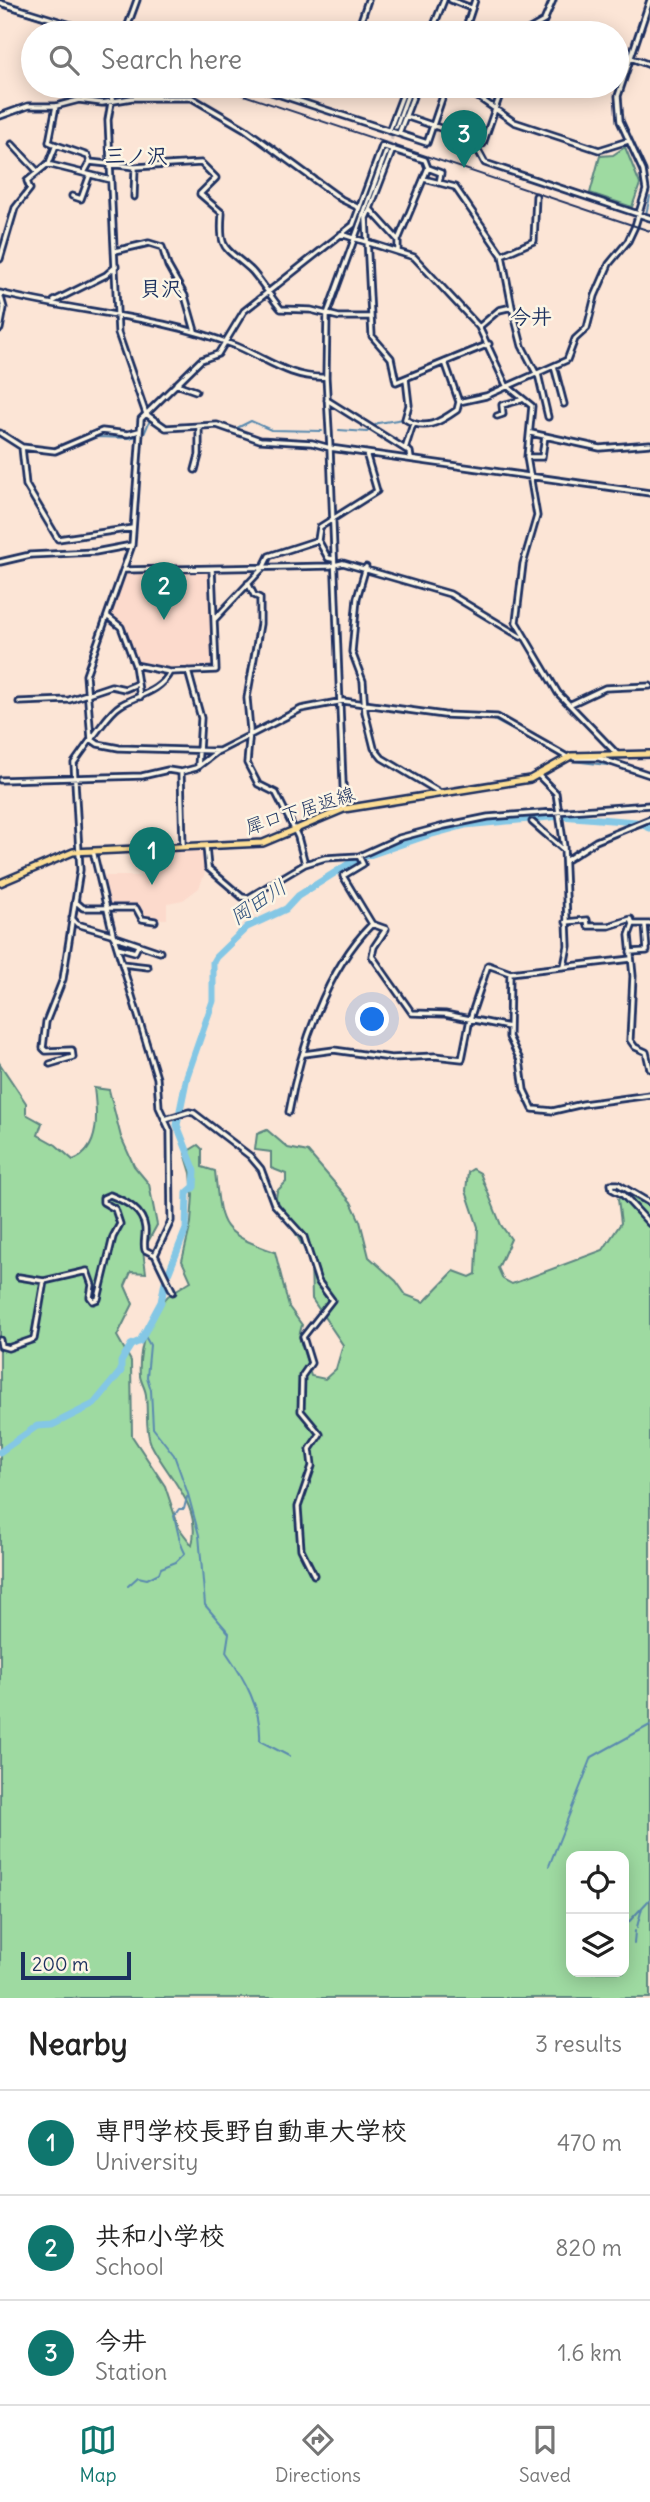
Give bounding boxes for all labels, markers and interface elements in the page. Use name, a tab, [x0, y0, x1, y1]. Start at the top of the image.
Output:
search box	[21, 21, 629, 98]
icon: search	[45, 41, 83, 79]
text: Search here	[101, 43, 242, 76]
pin: 3	[441, 110, 487, 168]
district label: 三ノ沢	[105, 142, 168, 169]
district label: 貝沢	[140, 275, 182, 302]
district label: 今井	[510, 303, 552, 330]
pin: 2	[141, 562, 187, 620]
street label: 犀口下居返線	[242, 781, 358, 839]
pin: 1	[129, 827, 175, 885]
water label: 岡田川	[224, 873, 292, 931]
your location	[355, 1002, 389, 1036]
map controls	[566, 1851, 629, 1977]
button: locate	[566, 1851, 629, 1914]
button: layers	[566, 1914, 629, 1977]
scale bar	[21, 1949, 131, 1981]
text: 200 m	[32, 1952, 89, 1976]
text: Nearby	[28, 2025, 128, 2063]
text: 3 results	[535, 2029, 622, 2058]
text: 専門学校長野自動車大学校	[95, 2114, 407, 2147]
text: 1	[46, 2128, 56, 2157]
text: 470 m	[557, 2128, 622, 2157]
text: University	[95, 2147, 198, 2176]
text: 共和小学校	[95, 2219, 225, 2252]
text: 2	[45, 2233, 57, 2262]
text: 820 m	[555, 2233, 622, 2262]
text: School	[95, 2252, 164, 2281]
text: 今井	[95, 2324, 147, 2357]
text: 3	[44, 2338, 58, 2367]
text: 1.6 km	[557, 2338, 622, 2367]
text: Station	[95, 2357, 167, 2386]
tab: Map	[79, 2421, 117, 2487]
tab: Directions	[275, 2421, 361, 2487]
tab: Saved	[519, 2421, 571, 2487]

